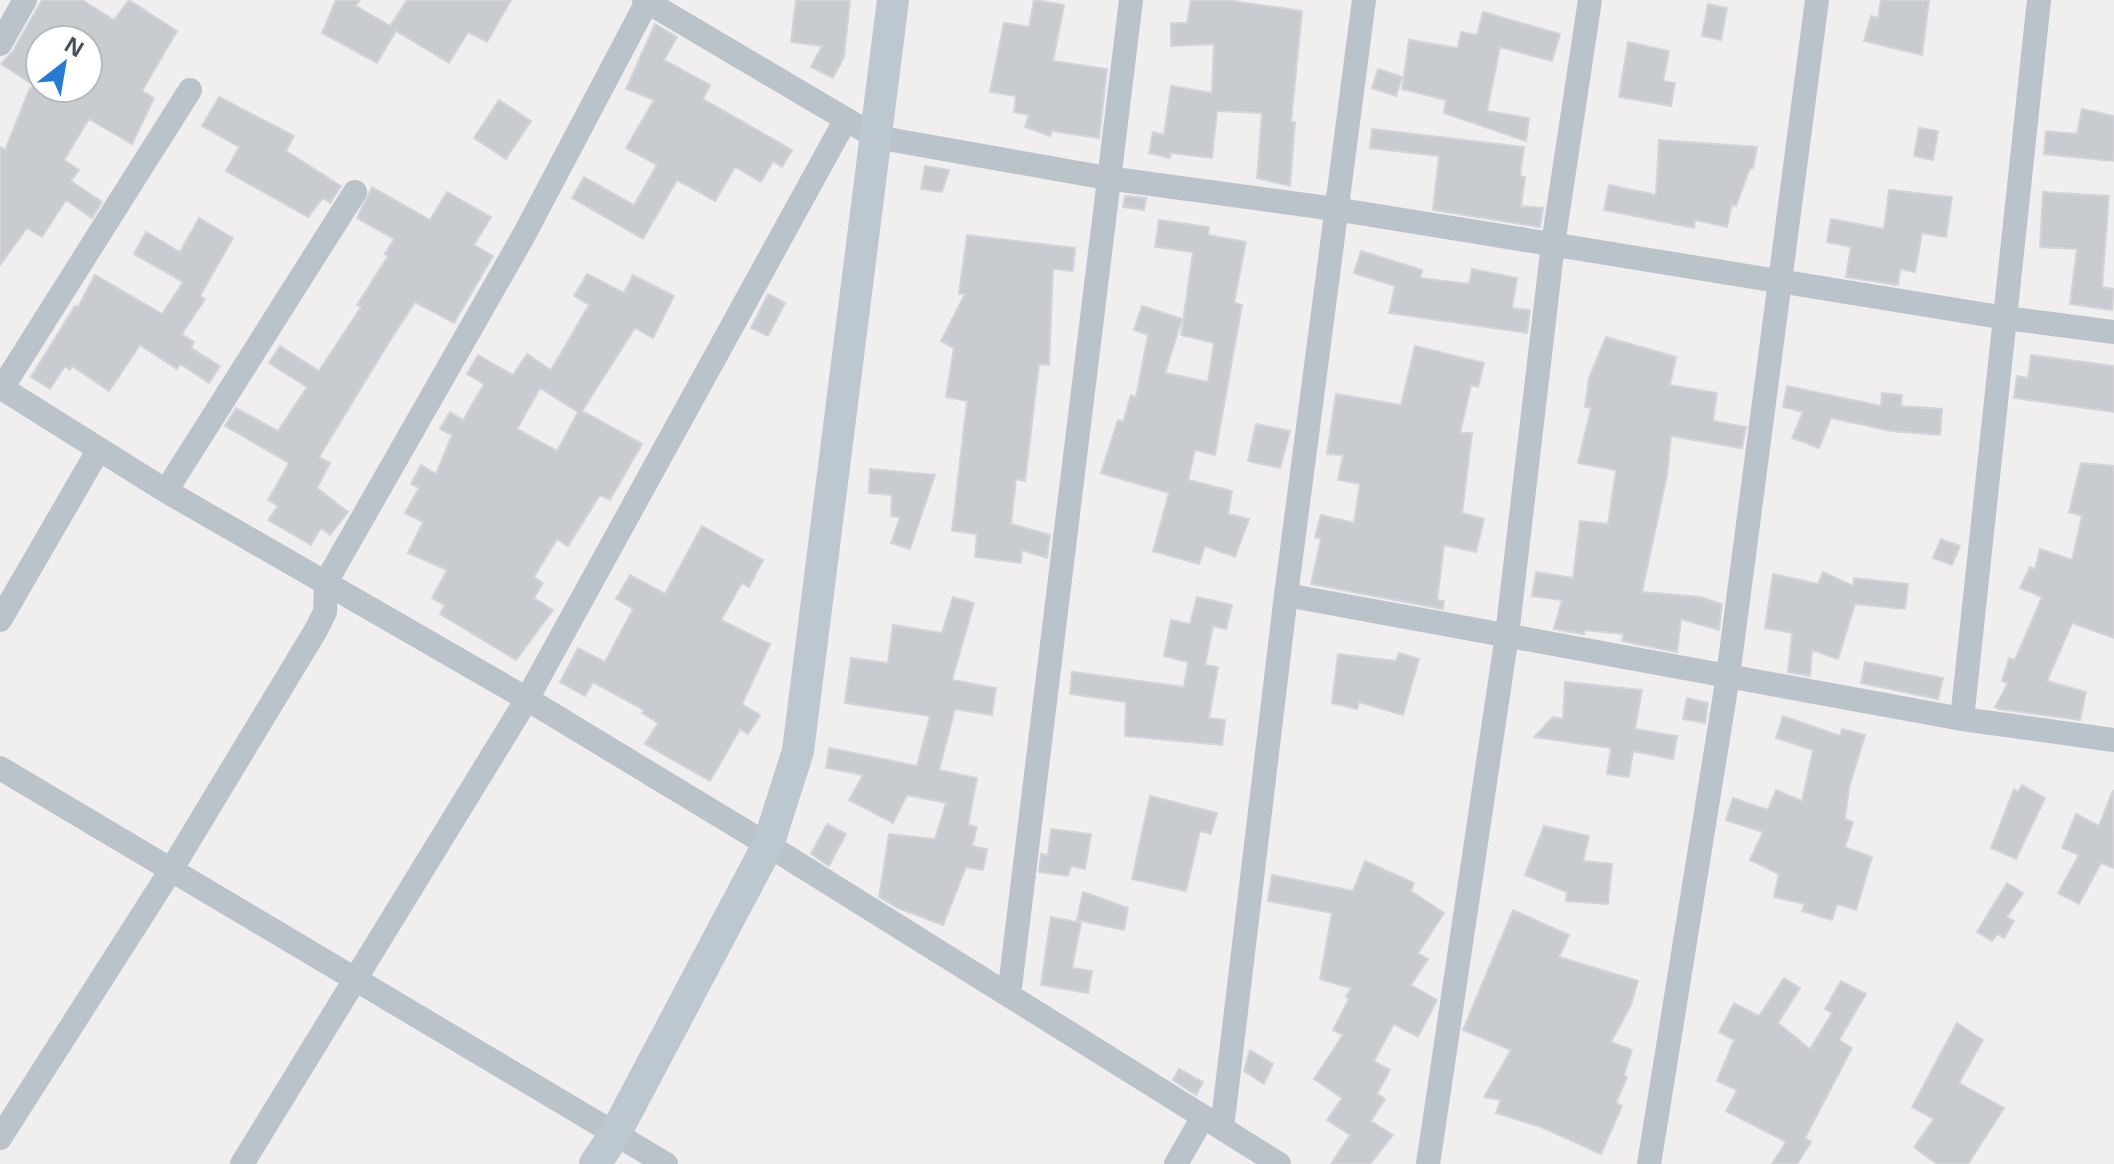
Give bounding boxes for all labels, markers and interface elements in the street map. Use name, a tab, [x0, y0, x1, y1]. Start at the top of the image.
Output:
north arrow	[24, 24, 104, 104]
text: N	[59, 29, 90, 63]

